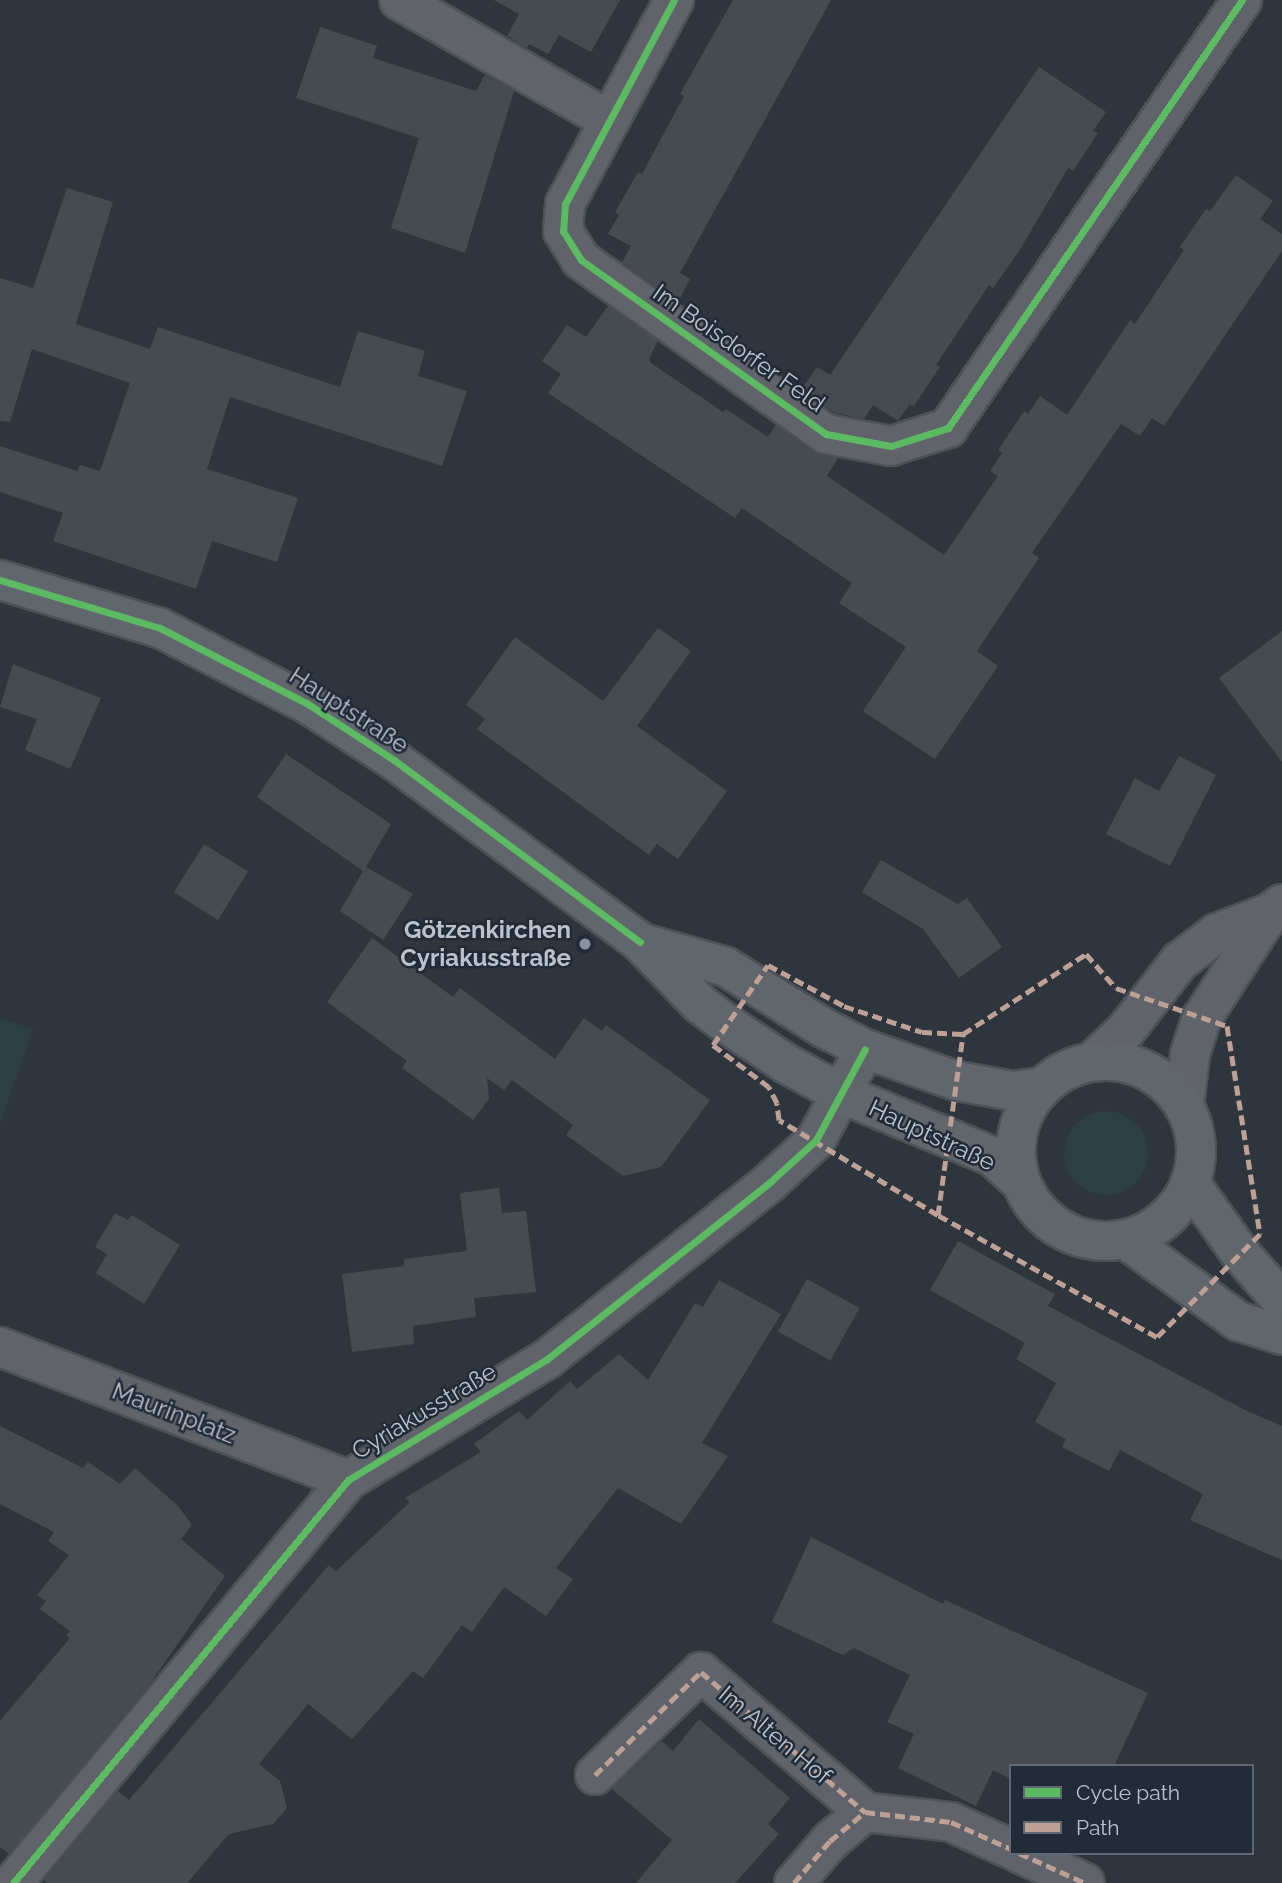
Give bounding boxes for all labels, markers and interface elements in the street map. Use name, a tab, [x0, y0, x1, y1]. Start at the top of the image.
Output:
street label: Im Boisdorfer Feld	[647, 278, 831, 418]
street label: Hauptstraße	[284, 661, 414, 759]
place label: Götzenkirchen Cyriakusstraße	[400, 916, 571, 972]
marker: Götzenkirchen Cyriakusstraße	[577, 936, 593, 952]
street label: Hauptstraße	[864, 1093, 1000, 1177]
street label: Cyriakusstraße	[347, 1357, 501, 1465]
street label: Maurinplatz	[108, 1376, 240, 1450]
street label: Im Alten Hof	[713, 1679, 837, 1791]
legend	[1009, 1764, 1254, 1855]
text: Cycle path	[1076, 1780, 1180, 1805]
text: Path	[1076, 1815, 1120, 1840]

